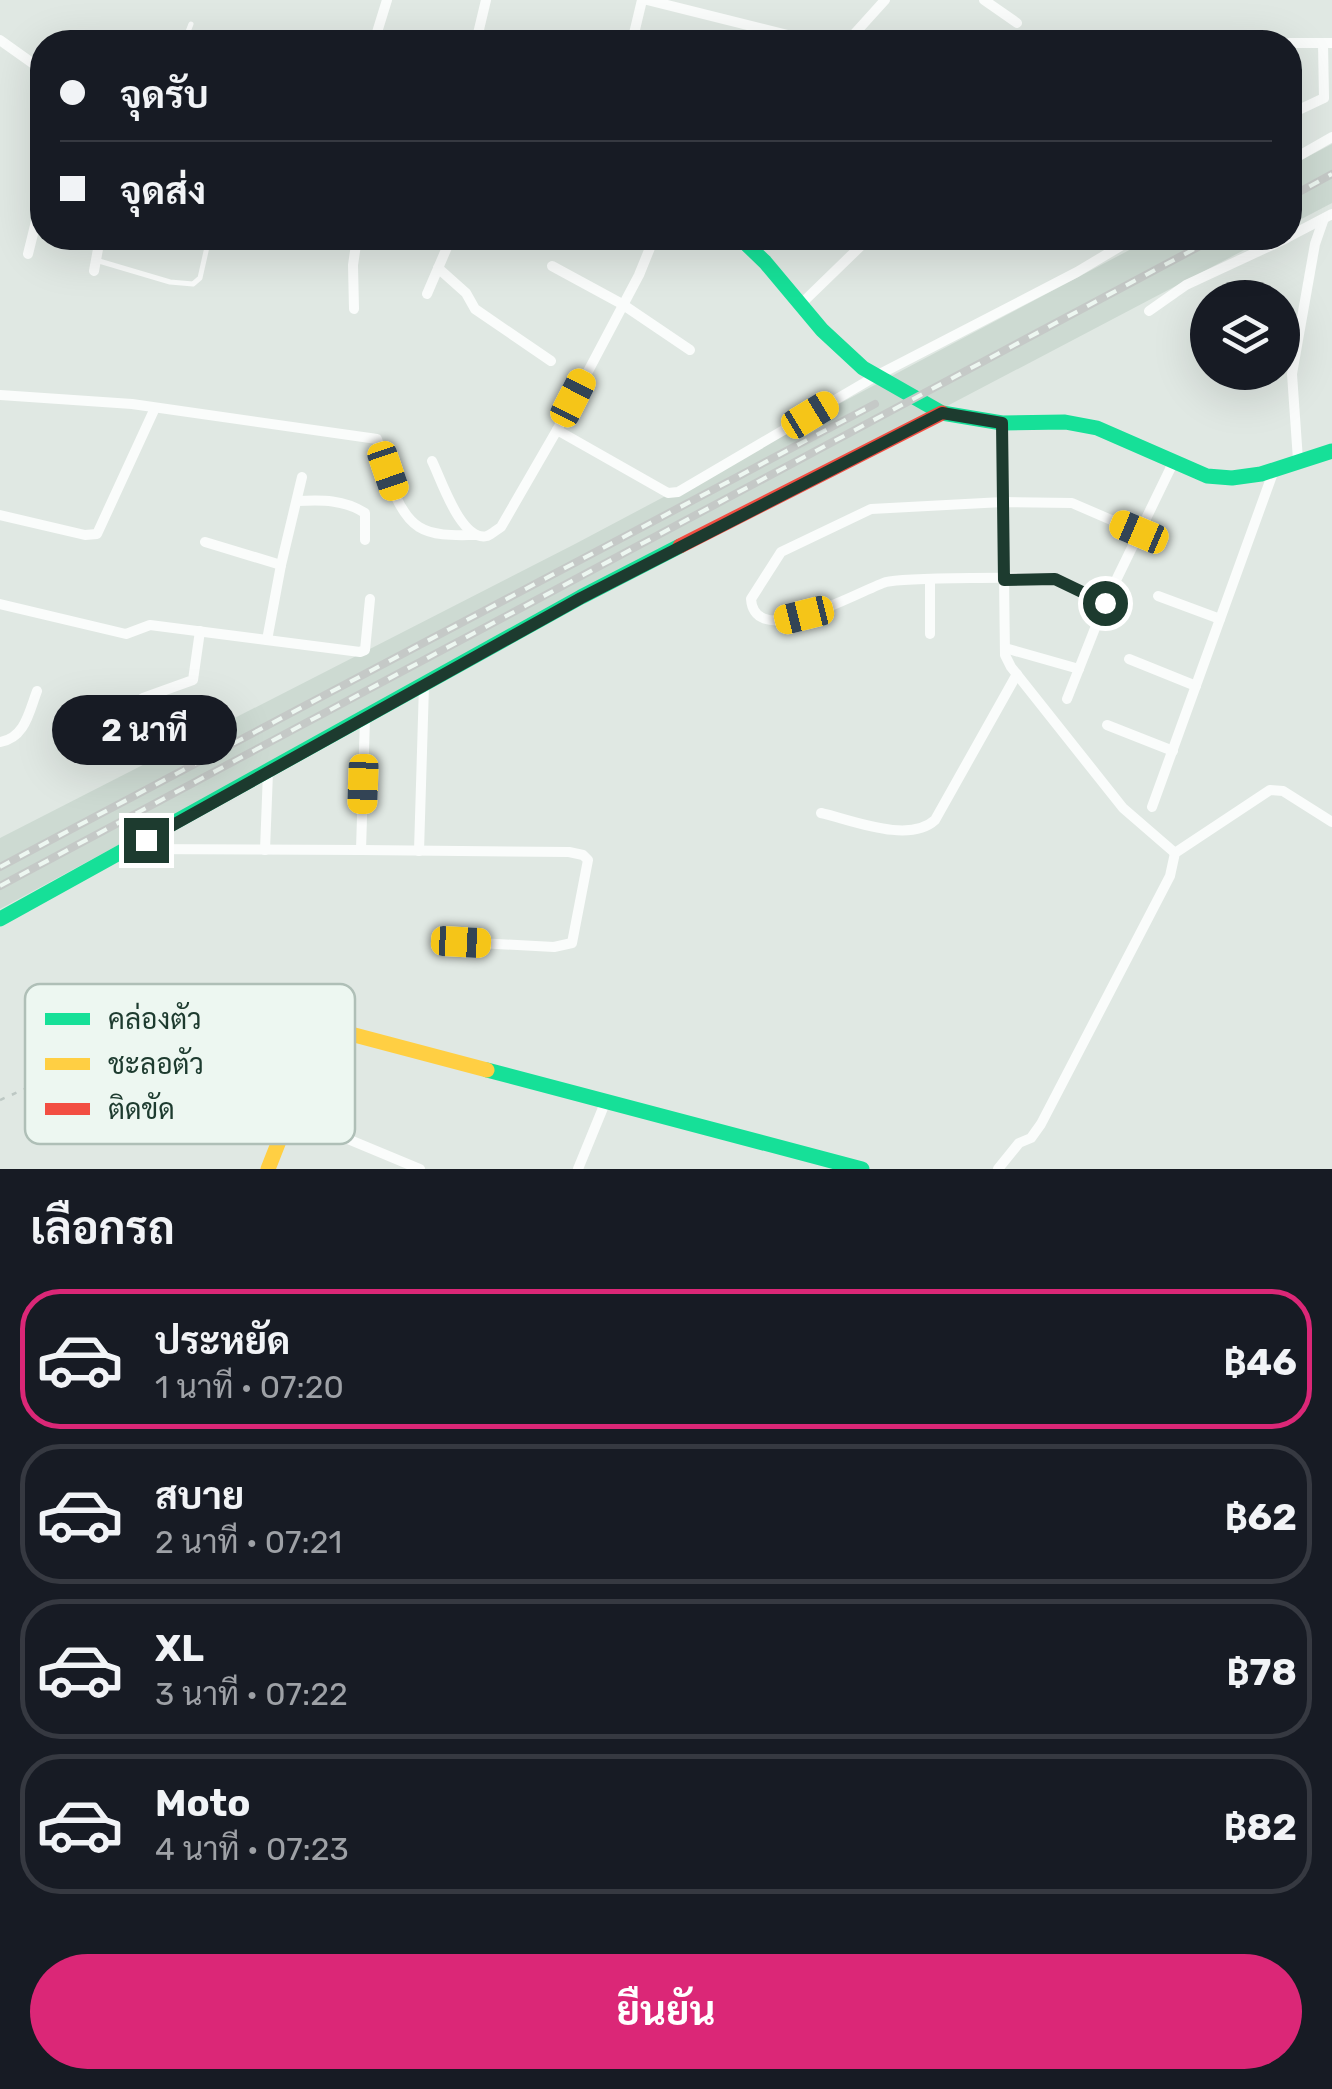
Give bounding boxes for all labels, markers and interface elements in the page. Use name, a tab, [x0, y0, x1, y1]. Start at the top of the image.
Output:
text: จุดรับ	[120, 72, 209, 118]
text: จุดส่ง	[120, 168, 206, 214]
map controls	[1190, 280, 1300, 390]
button: layers	[1190, 280, 1300, 390]
car	[546, 364, 600, 432]
car	[777, 387, 843, 443]
car	[364, 438, 412, 504]
car	[1106, 506, 1172, 558]
route start	[1083, 581, 1128, 626]
car	[771, 593, 837, 637]
callout: 2 นาที	[54, 695, 238, 765]
text: 2 นาที	[101, 711, 188, 749]
car	[347, 753, 379, 815]
route end	[124, 818, 169, 863]
car	[430, 925, 492, 959]
legend	[25, 984, 355, 1144]
text: คล่องตัว	[108, 1001, 202, 1036]
text: ชะลอตัว	[108, 1046, 204, 1081]
text: ติดขัด	[108, 1091, 175, 1126]
text: เลือกรถ	[30, 1202, 175, 1255]
icon: car	[35, 1314, 125, 1404]
text: ประหยัด	[155, 1318, 290, 1364]
text: ฿46	[1223, 1339, 1297, 1385]
text: 1 นาที · 07:20	[155, 1368, 344, 1406]
icon: car	[35, 1469, 125, 1559]
text: สบาย	[155, 1473, 244, 1519]
text: ฿62	[1225, 1494, 1297, 1540]
text: 2 นาที · 07:21	[155, 1523, 342, 1561]
icon: car	[35, 1624, 125, 1714]
text: XL	[155, 1625, 204, 1671]
text: ฿78	[1227, 1649, 1297, 1695]
text: 3 นาที · 07:22	[155, 1675, 348, 1713]
icon: car	[35, 1779, 125, 1869]
text: Moto	[155, 1780, 251, 1826]
text: ฿82	[1224, 1804, 1297, 1850]
text: 4 นาที · 07:23	[155, 1830, 349, 1868]
button: ยืนยัน	[30, 1954, 1302, 2069]

